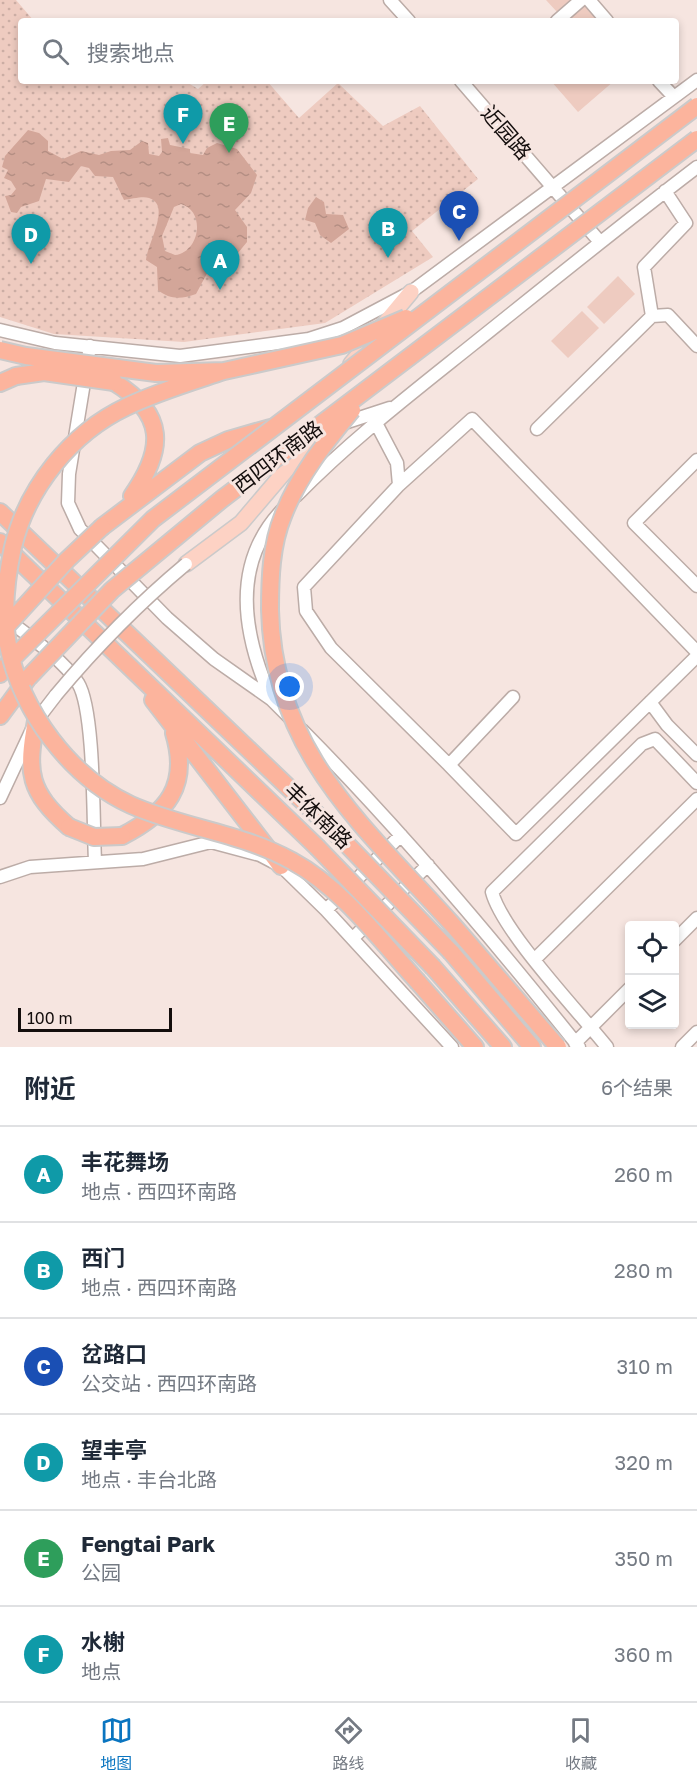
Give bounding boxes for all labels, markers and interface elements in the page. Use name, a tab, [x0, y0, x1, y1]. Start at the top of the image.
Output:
search box	[18, 18, 679, 84]
icon: search	[39, 35, 72, 68]
text: 搜索地点	[87, 39, 175, 66]
pin: F	[164, 94, 202, 144]
street label: 近园路	[476, 100, 537, 165]
pin: E	[210, 104, 248, 153]
pin: C	[440, 192, 478, 241]
pin: B	[368, 208, 408, 258]
pin: D	[12, 214, 51, 264]
pin: A	[200, 240, 240, 290]
street label: 西四环南路	[228, 414, 327, 498]
your location	[275, 672, 304, 701]
street label: 丰体南路	[279, 777, 358, 854]
map controls	[625, 921, 679, 1029]
button: locate	[625, 921, 679, 975]
button: layers	[625, 975, 679, 1029]
scale bar	[18, 1005, 172, 1032]
text: 100 m	[27, 1008, 73, 1028]
text: 附近	[24, 1073, 76, 1104]
text: 6个结果	[601, 1075, 673, 1099]
text: 丰花舞场	[81, 1148, 169, 1175]
text: A	[36, 1162, 51, 1186]
text: 260 m	[614, 1162, 673, 1186]
text: 地点 · 西四环南路	[81, 1179, 237, 1203]
text: 西门	[81, 1244, 125, 1271]
text: B	[36, 1258, 51, 1282]
text: 280 m	[614, 1258, 673, 1282]
text: 地点 · 西四环南路	[81, 1275, 237, 1299]
text: 岔路口	[81, 1340, 147, 1367]
text: C	[36, 1354, 51, 1378]
text: 310 m	[617, 1354, 673, 1378]
text: 公交站 · 西四环南路	[81, 1371, 257, 1395]
text: 望丰亭	[81, 1436, 147, 1463]
text: D	[36, 1450, 51, 1474]
text: 320 m	[615, 1450, 673, 1474]
text: 地点 · 丰台北路	[81, 1467, 217, 1491]
text: Fengtai Park	[81, 1530, 215, 1557]
text: E	[37, 1546, 50, 1570]
text: 350 m	[615, 1546, 673, 1570]
text: 公园	[81, 1560, 121, 1584]
text: 水榭	[81, 1628, 125, 1655]
text: F	[38, 1642, 49, 1666]
text: 360 m	[614, 1642, 673, 1666]
text: 地点	[81, 1659, 121, 1683]
tab: 地图	[100, 1714, 133, 1774]
tab: 路线	[332, 1714, 365, 1774]
tab: 收藏	[564, 1714, 597, 1774]

